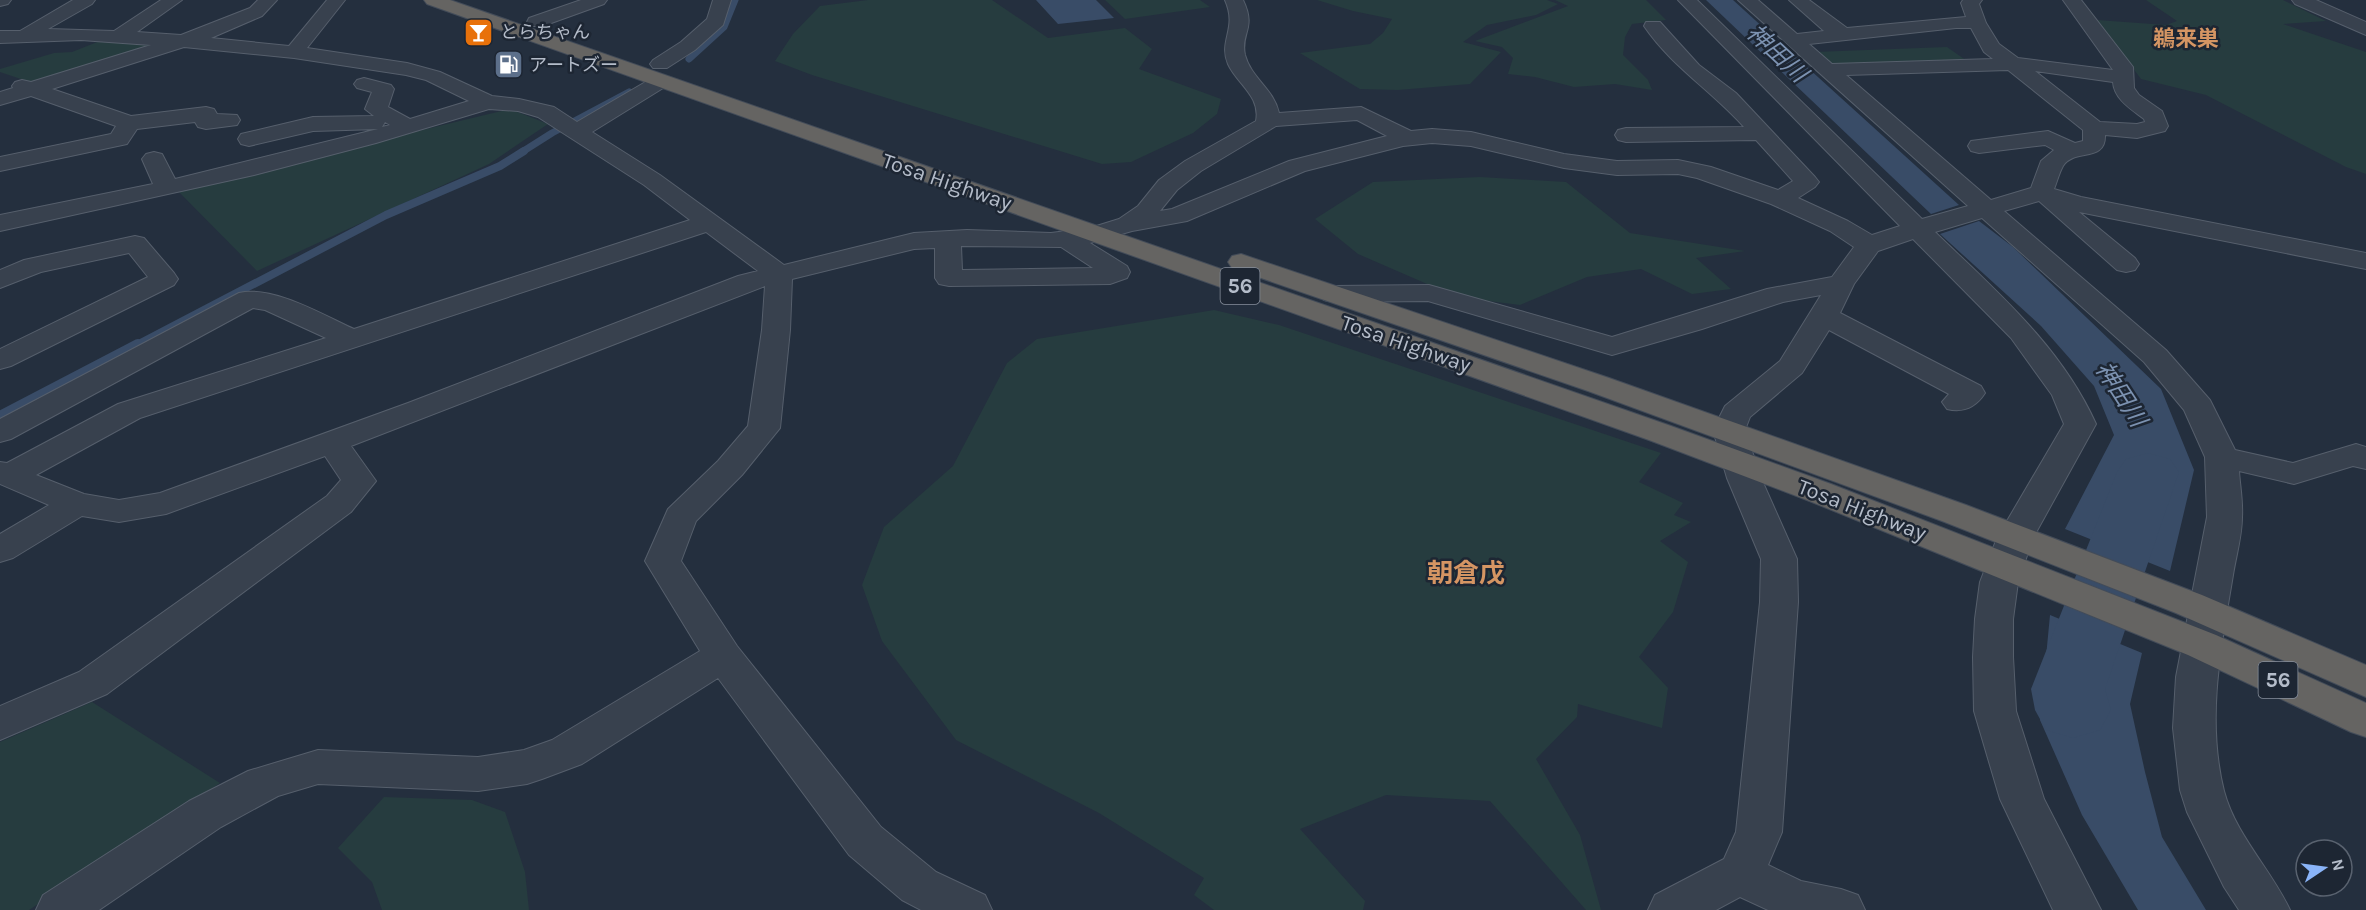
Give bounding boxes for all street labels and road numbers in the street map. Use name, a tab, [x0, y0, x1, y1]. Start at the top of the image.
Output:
street label: Tosa Highway	[879, 148, 1015, 216]
road number: 56	[1220, 268, 1260, 304]
street label: Tosa Highway	[1338, 310, 1474, 378]
street label: Tosa Highway	[1794, 474, 1930, 546]
road number: 56	[2258, 662, 2298, 698]

